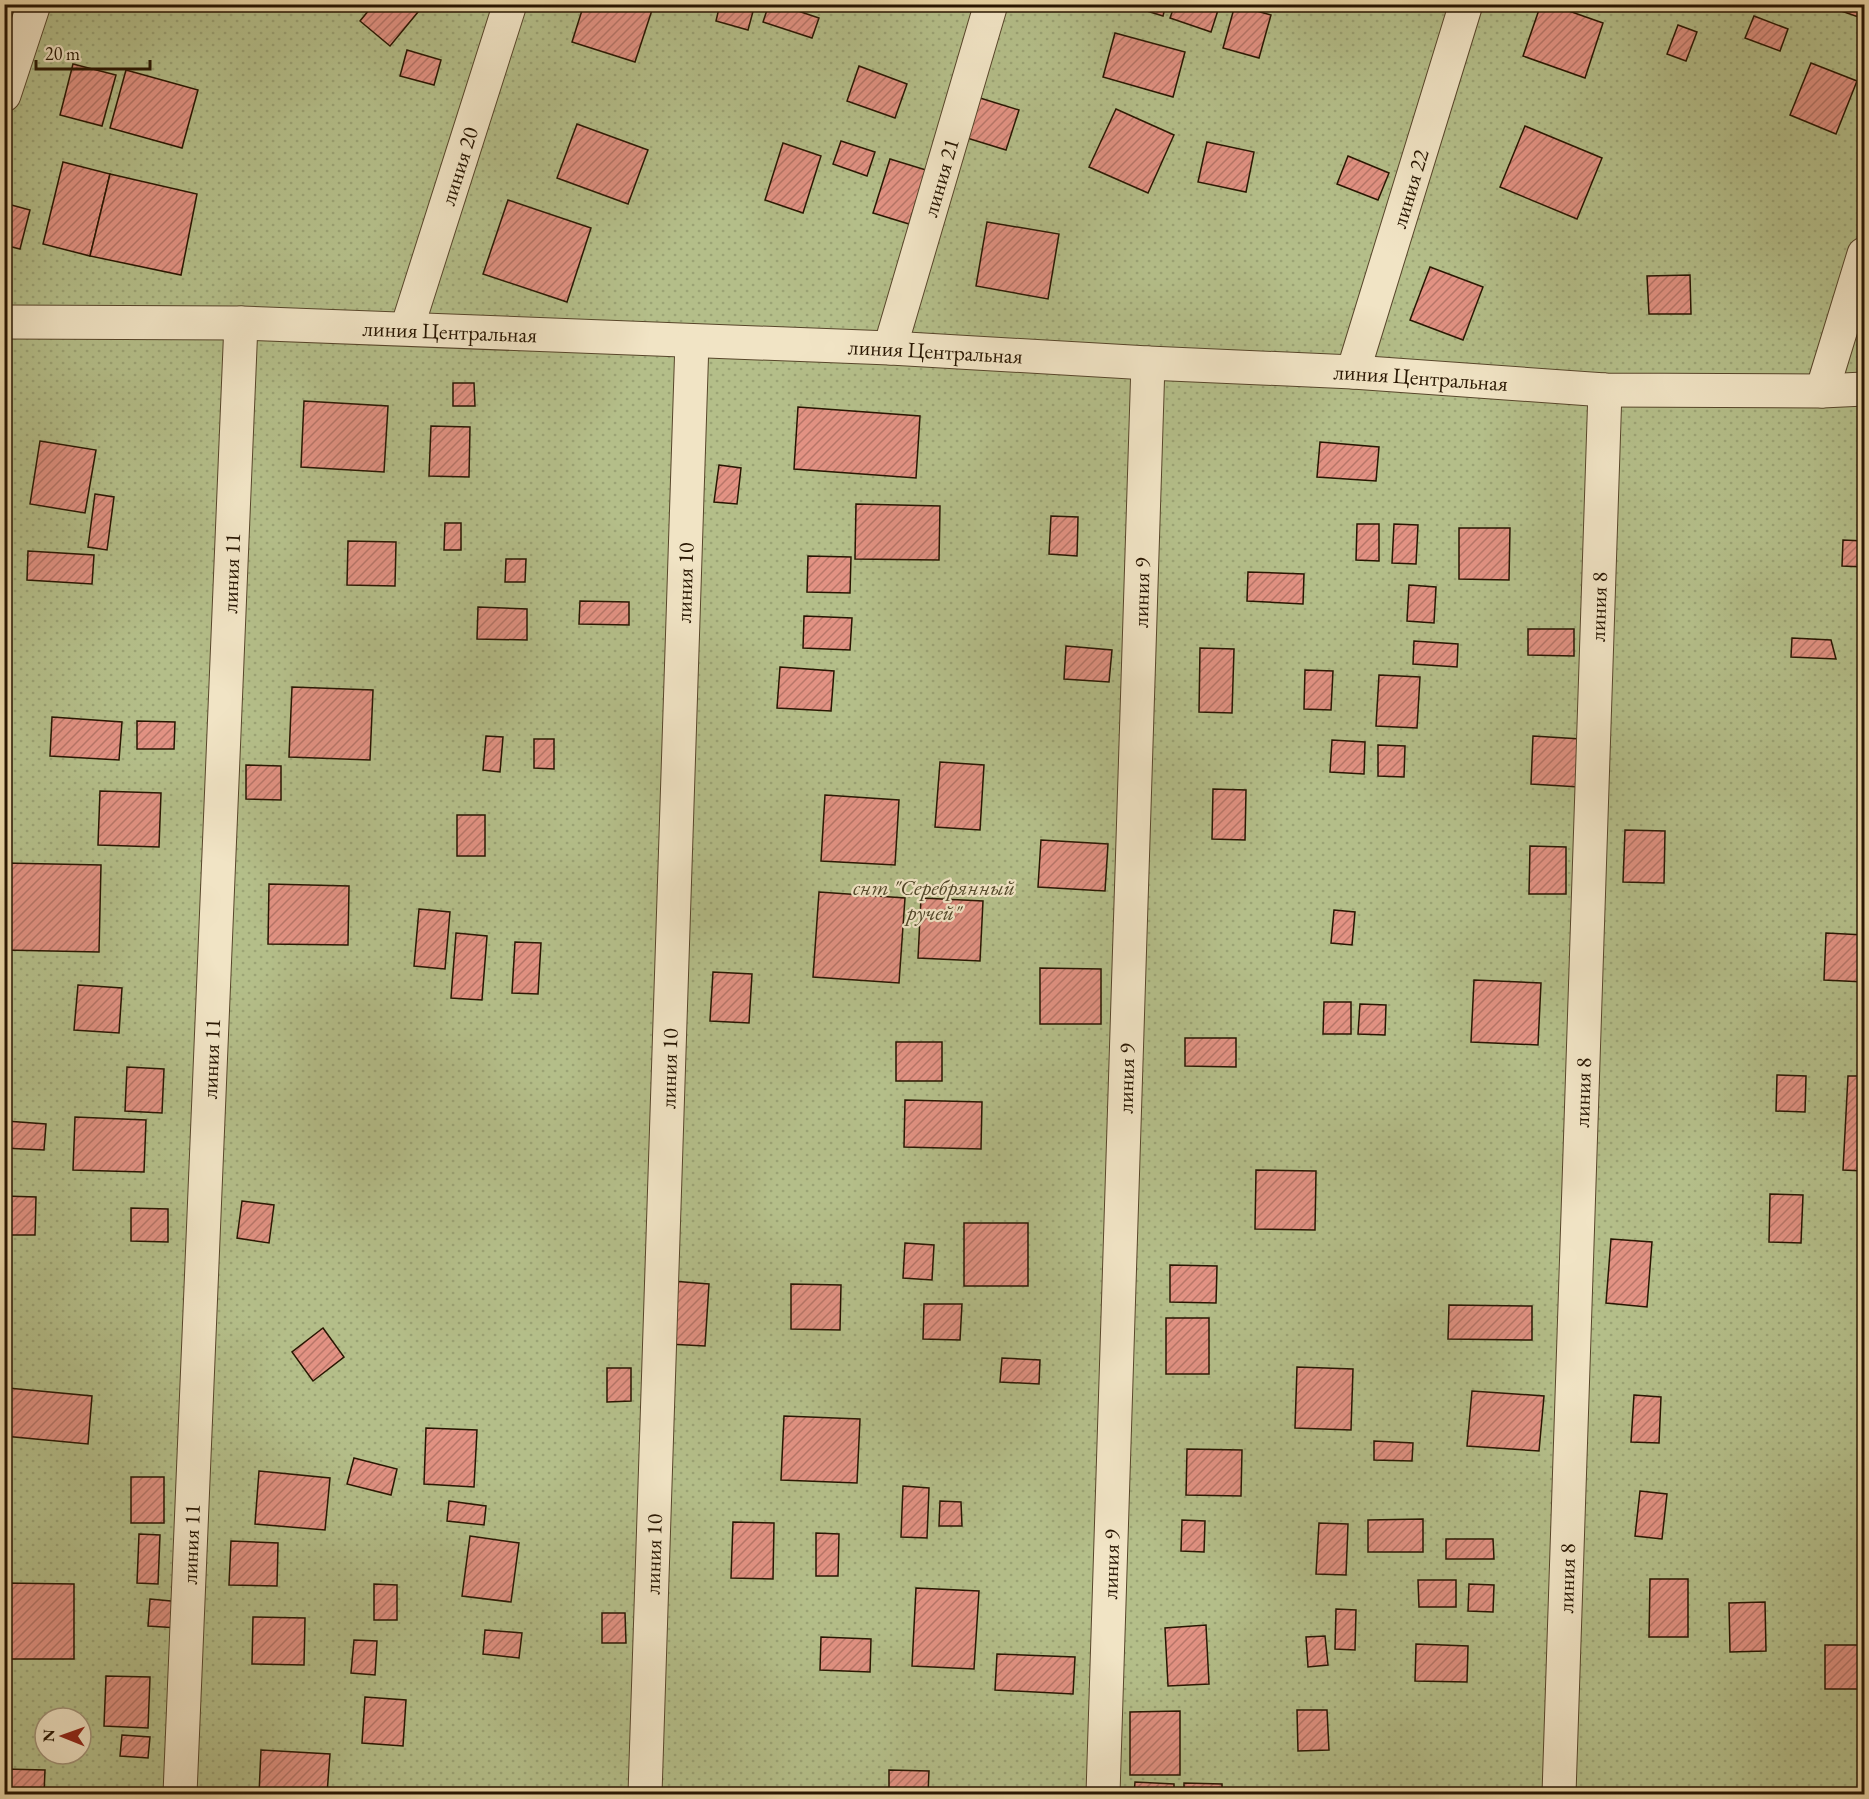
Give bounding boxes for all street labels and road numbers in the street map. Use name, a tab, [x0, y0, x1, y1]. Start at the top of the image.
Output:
street label: линия 20	[433, 123, 485, 209]
street label: линия 21	[915, 135, 966, 220]
street label: линия 22	[1384, 145, 1436, 231]
street label: линия Центральная	[362, 314, 538, 349]
street label: линия Центральная	[848, 332, 1024, 371]
street label: линия Центральная	[1333, 357, 1509, 398]
street label: линия 11	[215, 532, 247, 614]
street label: линия 10	[669, 541, 700, 623]
street label: линия 9	[1126, 557, 1157, 628]
street label: линия 8	[1583, 571, 1614, 642]
street label: линия 11	[195, 1018, 227, 1100]
street label: линия 10	[653, 1027, 685, 1109]
street label: линия 9	[1110, 1042, 1142, 1114]
street label: линия 8	[1567, 1057, 1598, 1128]
street label: линия 11	[175, 1503, 207, 1585]
street label: линия 10	[637, 1513, 669, 1595]
street label: линия 9	[1095, 1528, 1126, 1600]
street label: линия 8	[1551, 1543, 1582, 1614]

